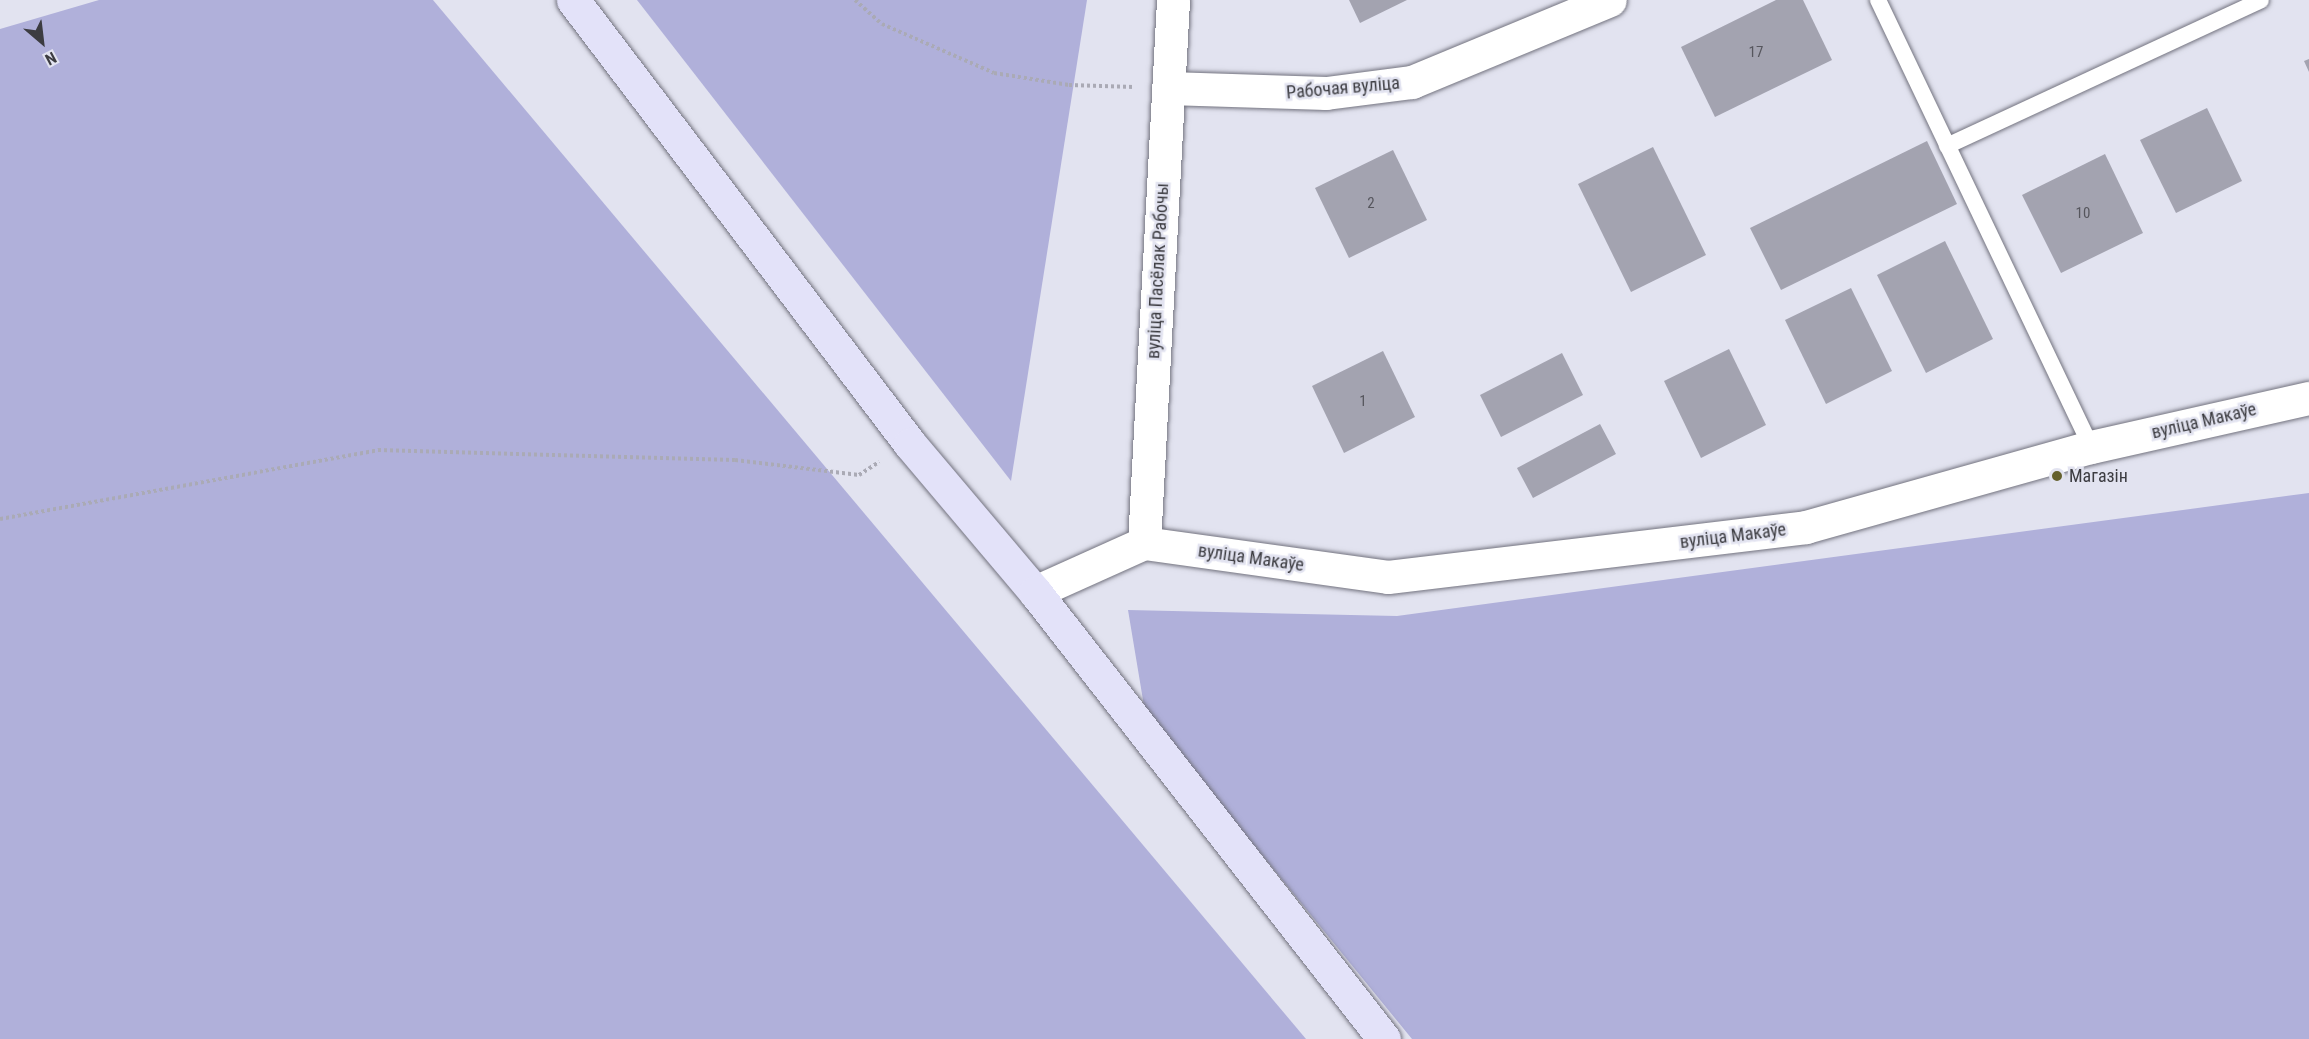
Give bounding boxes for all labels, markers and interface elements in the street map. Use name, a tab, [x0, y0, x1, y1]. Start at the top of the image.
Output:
north arrow	[12, 12, 72, 72]
house number: 17	[1749, 44, 1763, 62]
text: N	[42, 48, 59, 69]
street label: Рабочая вуліца	[1285, 72, 1401, 104]
street label: вуліца Пасёлак Рабочы	[1143, 183, 1173, 359]
house number: 2	[1367, 195, 1375, 213]
house number: 10	[2076, 205, 2090, 223]
house number: 1	[1359, 393, 1367, 411]
street label: вуліца Макаўе	[2150, 398, 2258, 444]
place label: Магазін	[2069, 465, 2128, 487]
marker: Магазін	[2050, 469, 2064, 483]
street label: вуліца Макаўе	[1679, 519, 1787, 553]
street label: вуліца Макаўе	[1197, 540, 1305, 576]

